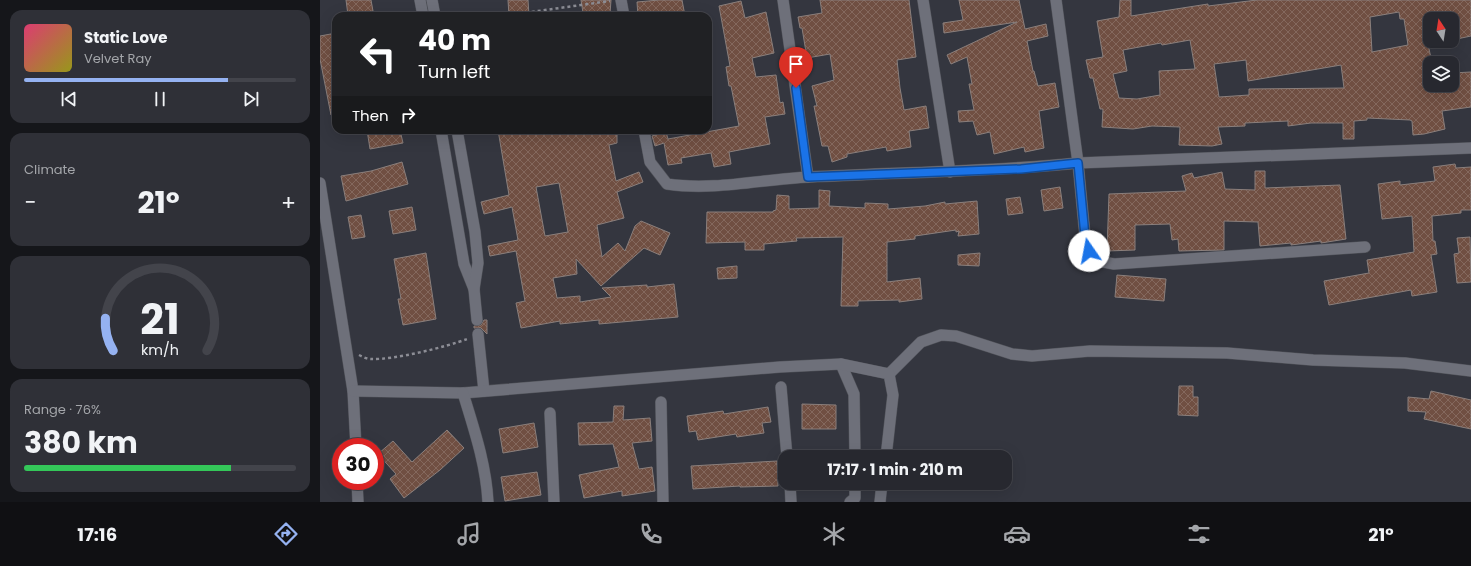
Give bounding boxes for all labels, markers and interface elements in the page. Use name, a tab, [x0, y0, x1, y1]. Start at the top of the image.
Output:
north arrow	[1423, 12, 1459, 48]
map controls	[1423, 12, 1459, 92]
text: 40 m	[418, 21, 491, 60]
text: Static Love	[84, 27, 168, 48]
icon: left	[352, 28, 404, 80]
pin	[779, 47, 813, 88]
text: Velvet Ray	[84, 49, 152, 68]
icon: arrive	[785, 53, 807, 75]
button: layers	[1423, 56, 1459, 92]
text: Turn left	[418, 59, 490, 84]
icon: previous	[58, 88, 80, 110]
icon: pause	[149, 88, 171, 110]
icon: next	[240, 88, 262, 110]
icon: right	[397, 104, 419, 126]
text: Then	[352, 105, 389, 126]
text: Climate	[24, 160, 75, 179]
text: 21°	[137, 181, 180, 224]
text: −	[24, 187, 36, 218]
text: +	[281, 187, 296, 218]
position arrow	[1068, 230, 1110, 272]
text: 21	[140, 289, 180, 348]
text: km/h	[141, 339, 179, 359]
text: Range · 76%	[24, 400, 101, 419]
text: 380 km	[24, 421, 138, 464]
speed limit sign: 30	[332, 438, 384, 490]
text: 17:17 · 1 min · 210 m	[827, 459, 963, 480]
icon: directions	[272, 520, 300, 548]
icon: music	[455, 520, 483, 548]
icon: phone	[637, 520, 665, 548]
icon: climate	[820, 520, 848, 548]
icon: car	[1003, 520, 1031, 548]
icon: filters	[1185, 520, 1213, 548]
text: 17:16	[77, 522, 117, 547]
text: 21°	[1368, 522, 1394, 547]

